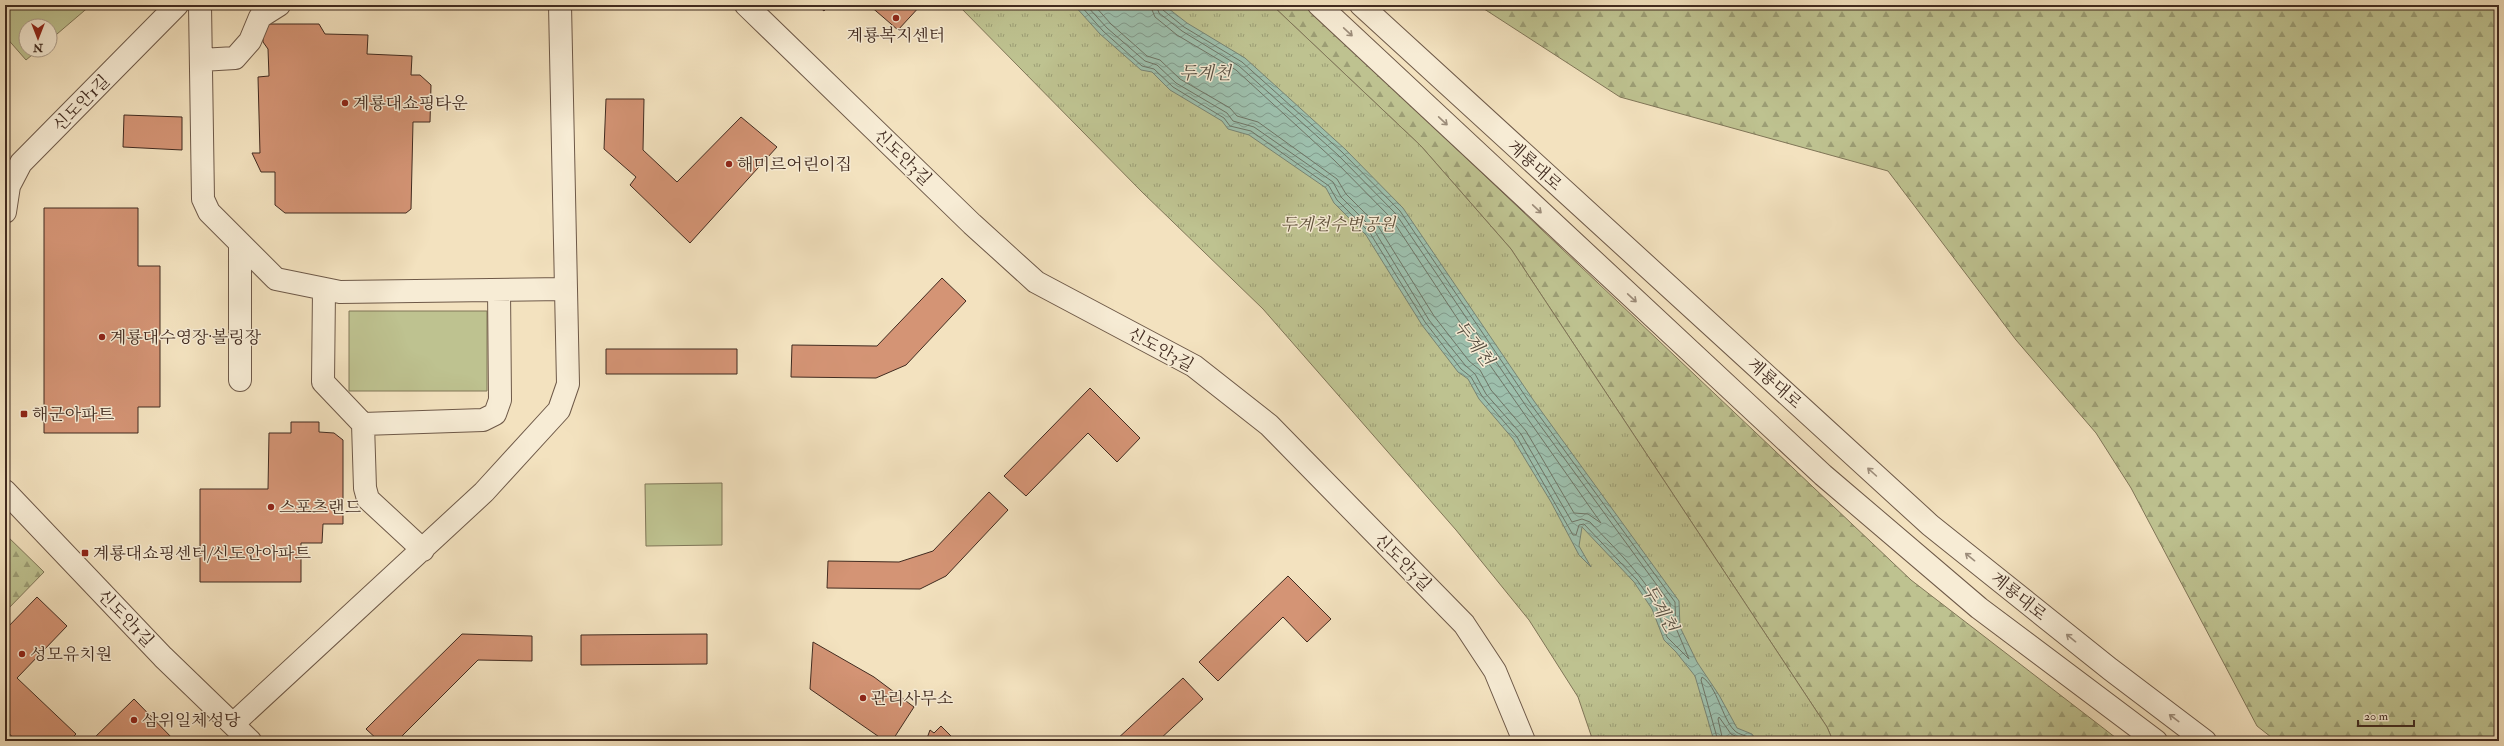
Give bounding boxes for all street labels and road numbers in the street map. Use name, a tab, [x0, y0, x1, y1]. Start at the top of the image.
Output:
street label: 신도안1길	[49, 71, 114, 136]
street label: 신도안3길	[869, 125, 936, 190]
street label: 계룡대로	[1503, 136, 1567, 196]
street label: 신도안3길	[1124, 323, 1197, 376]
street label: 계룡대로	[1743, 354, 1807, 414]
street label: 신도안3길	[1370, 529, 1436, 595]
street label: 계룡대로	[1987, 568, 2051, 626]
street label: 신도안1길	[93, 585, 158, 651]

